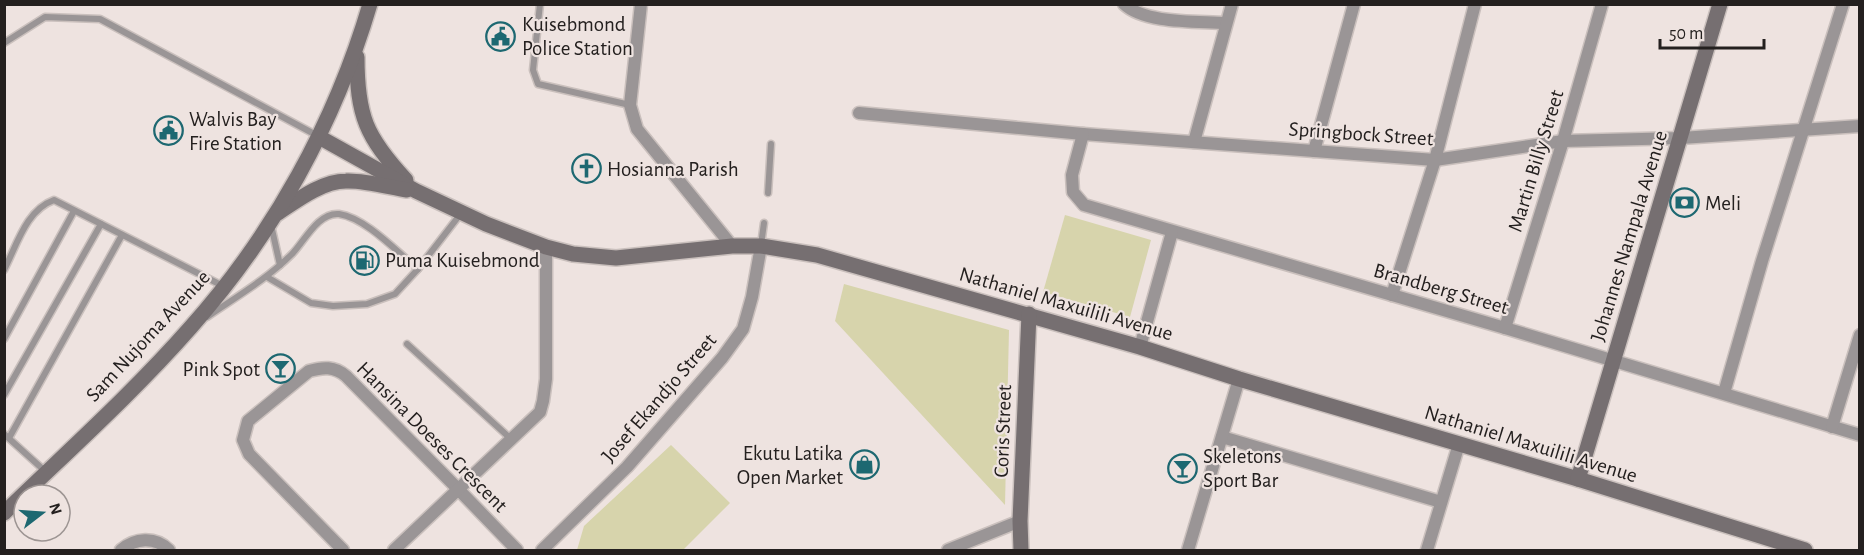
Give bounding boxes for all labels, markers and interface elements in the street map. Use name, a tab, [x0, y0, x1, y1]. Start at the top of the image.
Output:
scale bar	[1660, 12, 1764, 50]
place label: Kuisebmond Police Station	[522, 14, 633, 59]
public building icon: Kuisebmond Police Station	[485, 20, 517, 52]
text: 50 m	[1669, 25, 1703, 43]
street label: Martin Billy Street	[1504, 87, 1568, 235]
place label: Walvis Bay Fire Station	[189, 109, 282, 154]
public building icon: Walvis Bay Fire Station	[152, 115, 184, 147]
street label: Springbock Street	[1288, 118, 1434, 150]
street label: Johannes Nampala Avenue	[1587, 128, 1671, 344]
church icon: Hosianna Parish	[570, 153, 602, 185]
place label: Hosianna Parish	[607, 159, 739, 180]
bank icon: Meli	[1668, 187, 1700, 219]
place label: Meli	[1705, 193, 1741, 214]
fuel station icon: Puma Kuisebmond	[348, 244, 380, 276]
place label: Puma Kuisebmond	[385, 250, 540, 271]
street label: Brandberg Street	[1371, 260, 1511, 318]
street label: Nathaniel Maxuilili Avenue	[957, 263, 1175, 345]
street label: Sam Nujoma Avenue	[82, 266, 214, 406]
street label: Josef Ekandjo Street	[598, 329, 721, 466]
bar icon: Pink Spot	[265, 353, 297, 385]
street label: Hansina Doeses Crescent	[353, 358, 512, 517]
place label: Pink Spot	[183, 359, 260, 380]
street label: Coris Street	[991, 384, 1015, 478]
street label: Nathaniel Maxuilili Avenue	[1422, 402, 1640, 486]
place label: Ekutu Latika Open Market	[737, 443, 843, 488]
place label: Skeletons Sport Bar	[1203, 446, 1282, 491]
shop icon: Ekutu Latika Open Market	[848, 449, 880, 481]
bar icon: Skeletons Sport Bar	[1166, 452, 1198, 484]
north arrow	[12, 483, 72, 543]
text: N	[46, 501, 65, 517]

